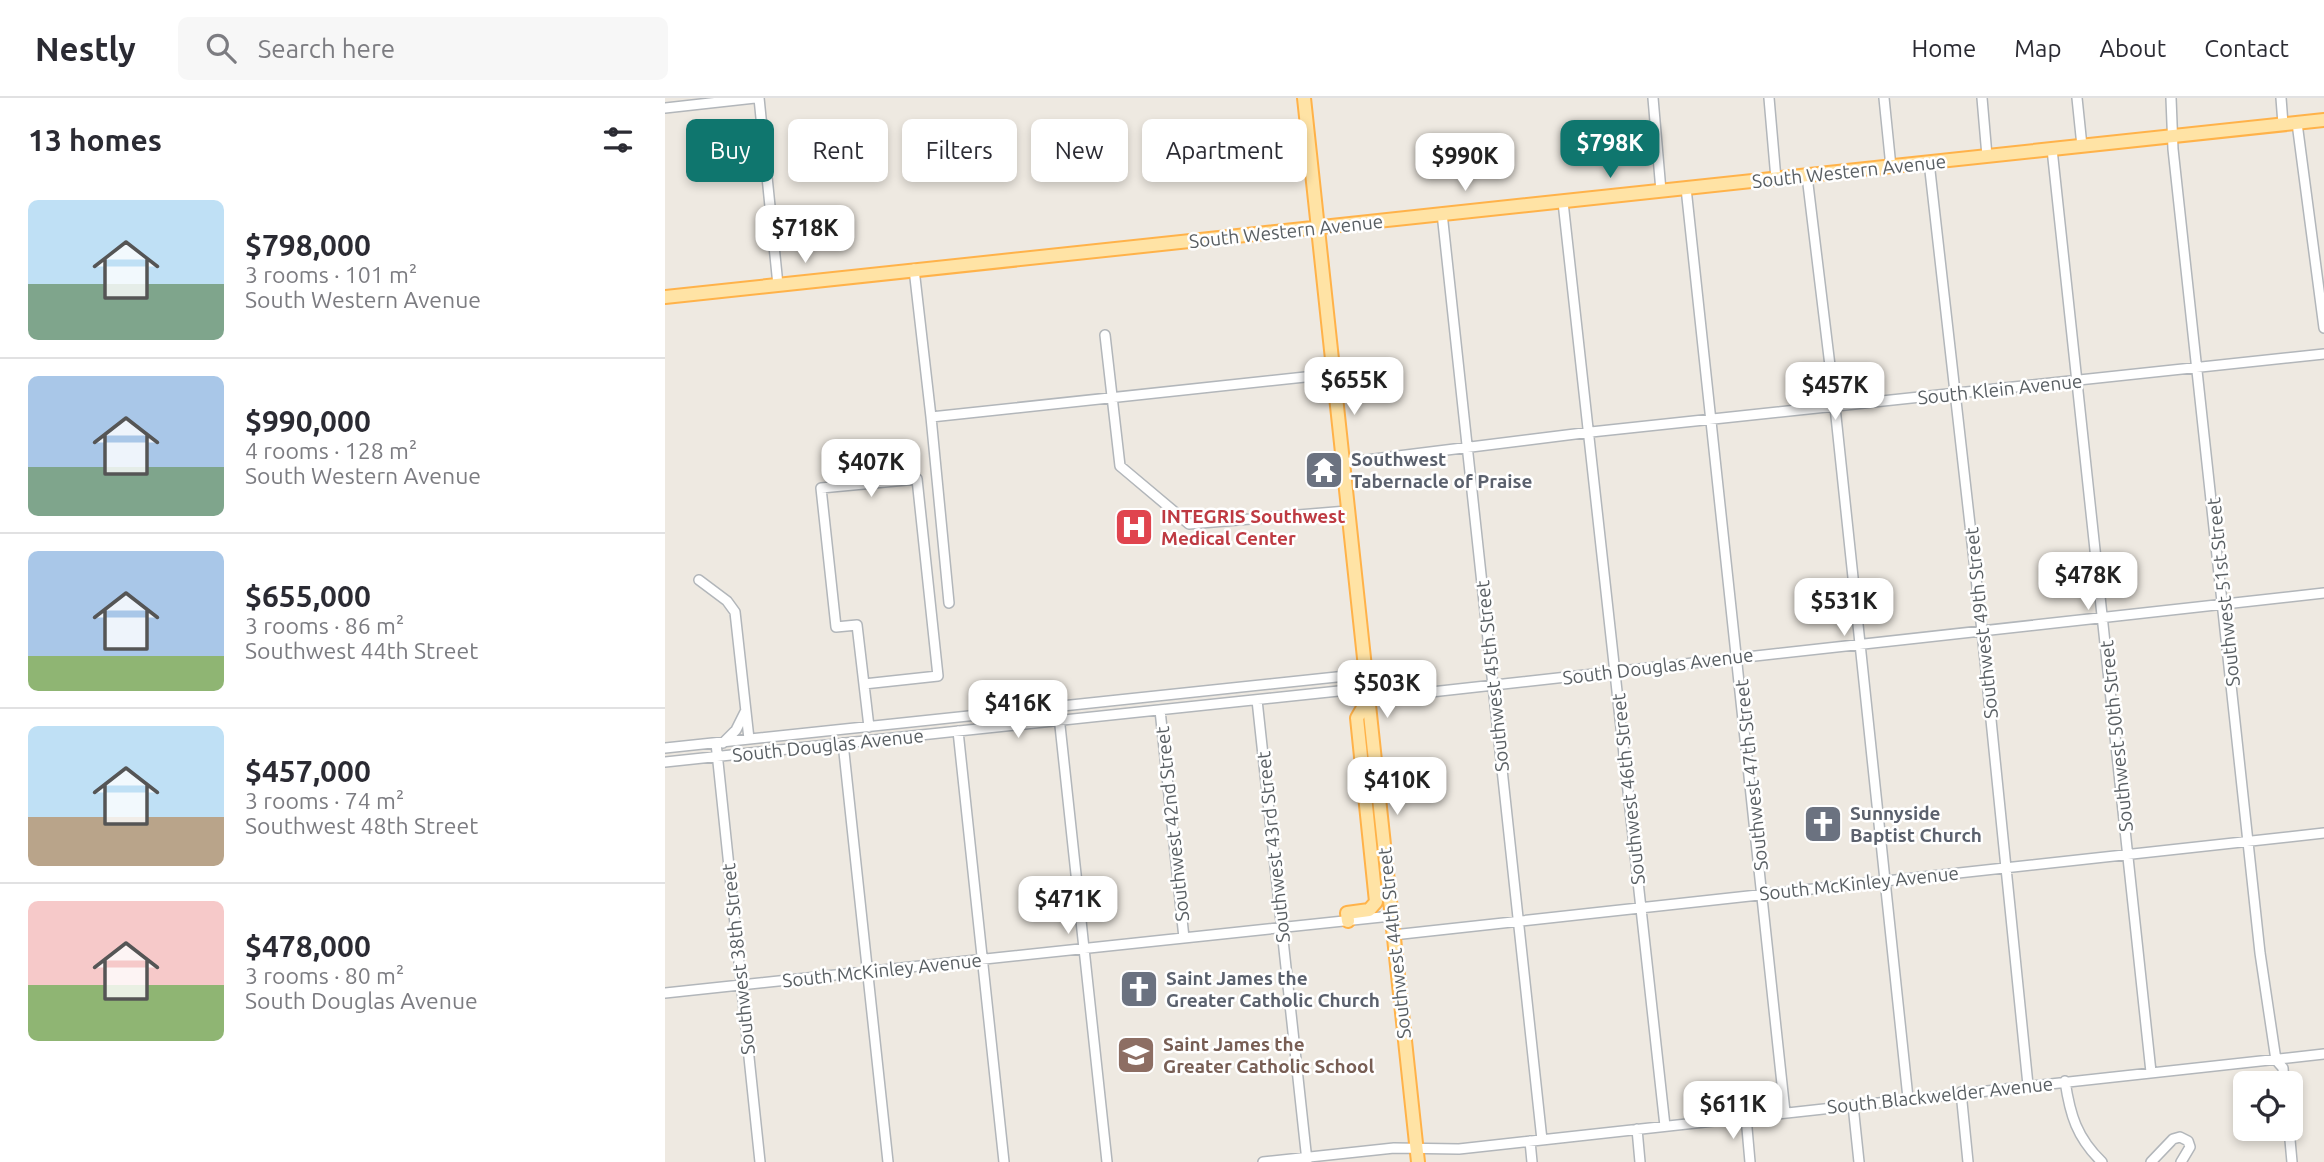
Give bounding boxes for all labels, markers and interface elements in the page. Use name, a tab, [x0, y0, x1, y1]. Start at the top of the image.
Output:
search box	[178, 17, 668, 80]
icon: search	[202, 29, 240, 67]
text: Nestly	[35, 30, 136, 67]
text: Search here	[258, 34, 395, 63]
text: Home	[1911, 35, 1976, 62]
text: Map	[2014, 35, 2061, 62]
text: About	[2099, 35, 2166, 62]
text: Contact	[2204, 35, 2289, 62]
chip: Buy	[686, 119, 774, 182]
chip: Rent	[788, 119, 888, 182]
chip: Filters	[902, 119, 1017, 182]
chip: New	[1031, 119, 1128, 182]
chip: Apartment	[1142, 119, 1307, 182]
pin: $798K	[1561, 120, 1659, 180]
icon: filters	[599, 121, 637, 159]
text: 13 homes	[28, 123, 162, 157]
text: $798K	[1576, 130, 1644, 155]
pin: $990K	[1416, 134, 1514, 193]
text: $990K	[1431, 143, 1499, 168]
street label: South Western Avenue	[1751, 150, 1947, 192]
pin: $718K	[756, 206, 854, 265]
street label: South Western Avenue	[1188, 210, 1384, 252]
text: $718K	[771, 215, 839, 240]
icon: home	[84, 228, 168, 312]
text: $798,000	[245, 228, 371, 262]
text: 3 rooms · 101 m²	[245, 262, 417, 287]
text: South Western Avenue	[245, 287, 481, 312]
pin: $655K	[1305, 358, 1403, 417]
pin: $457K	[1786, 362, 1884, 422]
text: $655K	[1320, 367, 1388, 392]
street label: South Klein Avenue	[1917, 369, 2083, 409]
text: $457K	[1801, 372, 1869, 397]
icon: home	[84, 404, 168, 488]
text: $990,000	[245, 404, 371, 438]
text: 4 rooms · 128 m²	[245, 438, 417, 463]
pin: $407K	[822, 440, 920, 499]
place label: Southwest Tabernacle of Praise	[1351, 448, 1533, 492]
text: $407K	[837, 449, 905, 474]
temple icon: Southwest Tabernacle of Praise	[1303, 449, 1345, 491]
text: South Western Avenue	[245, 463, 481, 488]
street label: Southwest 51st Street	[2202, 496, 2244, 688]
place label: INTEGRIS Southwest Medical Center	[1161, 505, 1345, 549]
hospital icon: INTEGRIS Southwest Medical Center	[1113, 506, 1155, 548]
street label: Southwest 49th Street	[1960, 526, 2002, 720]
pin: $478K	[2039, 552, 2137, 612]
text: $478K	[2054, 562, 2122, 587]
pin: $531K	[1795, 578, 1893, 638]
icon: home	[84, 579, 168, 663]
text: $655,000	[245, 579, 371, 613]
street label: Southwest 45th Street	[1471, 579, 1513, 773]
text: $531K	[1810, 588, 1878, 613]
text: 3 rooms · 86 m²	[245, 613, 404, 638]
text: Southwest 44th Street	[245, 638, 478, 663]
street label: Southwest 50th Street	[2095, 639, 2137, 833]
street label: South Douglas Avenue	[1561, 643, 1755, 689]
pin: $503K	[1338, 660, 1436, 720]
text: $503K	[1353, 670, 1421, 695]
street label: Southwest 47th Street	[1730, 678, 1772, 872]
pin: $416K	[969, 680, 1067, 740]
text: $416K	[984, 690, 1052, 715]
street label: Southwest 46th Street	[1607, 692, 1649, 886]
street label: South Douglas Avenue	[731, 724, 925, 766]
street label: Southwest 42nd Street	[1151, 725, 1193, 923]
street label: Southwest 43rd Street	[1252, 750, 1294, 944]
icon: home	[84, 754, 168, 838]
text: $457,000	[245, 754, 371, 788]
pin: $410K	[1348, 758, 1446, 817]
text: $410K	[1363, 767, 1431, 792]
text: 3 rooms · 74 m²	[245, 788, 404, 813]
place label: Sunnyside Baptist Church	[1850, 802, 1982, 846]
church icon: Sunnyside Baptist Church	[1802, 803, 1844, 845]
text: Southwest 48th Street	[245, 813, 478, 838]
street label: Southwest 44th Street	[1373, 846, 1415, 1040]
street label: Southwest 38th Street	[717, 862, 759, 1056]
street label: South McKinley Avenue	[1758, 862, 1960, 904]
pin: $471K	[1019, 876, 1117, 936]
text: $471K	[1034, 886, 1102, 911]
icon: home	[84, 929, 168, 1013]
text: $478,000	[245, 929, 371, 963]
street label: South McKinley Avenue	[781, 949, 983, 991]
text: 3 rooms · 80 m²	[245, 963, 404, 988]
place label: Saint James the Greater Catholic Church	[1166, 967, 1380, 1011]
church icon: Saint James the Greater Catholic Church	[1118, 968, 1160, 1010]
text: South Douglas Avenue	[245, 988, 478, 1013]
place label: Saint James the Greater Catholic School	[1163, 1033, 1375, 1077]
school or university icon: Saint James the Greater Catholic School	[1115, 1034, 1157, 1076]
map controls	[2233, 1071, 2303, 1141]
button: locate	[2233, 1071, 2303, 1141]
street label: South Blackwelder Avenue	[1826, 1072, 2054, 1118]
pin: $611K	[1684, 1082, 1782, 1141]
text: $611K	[1699, 1091, 1767, 1116]

